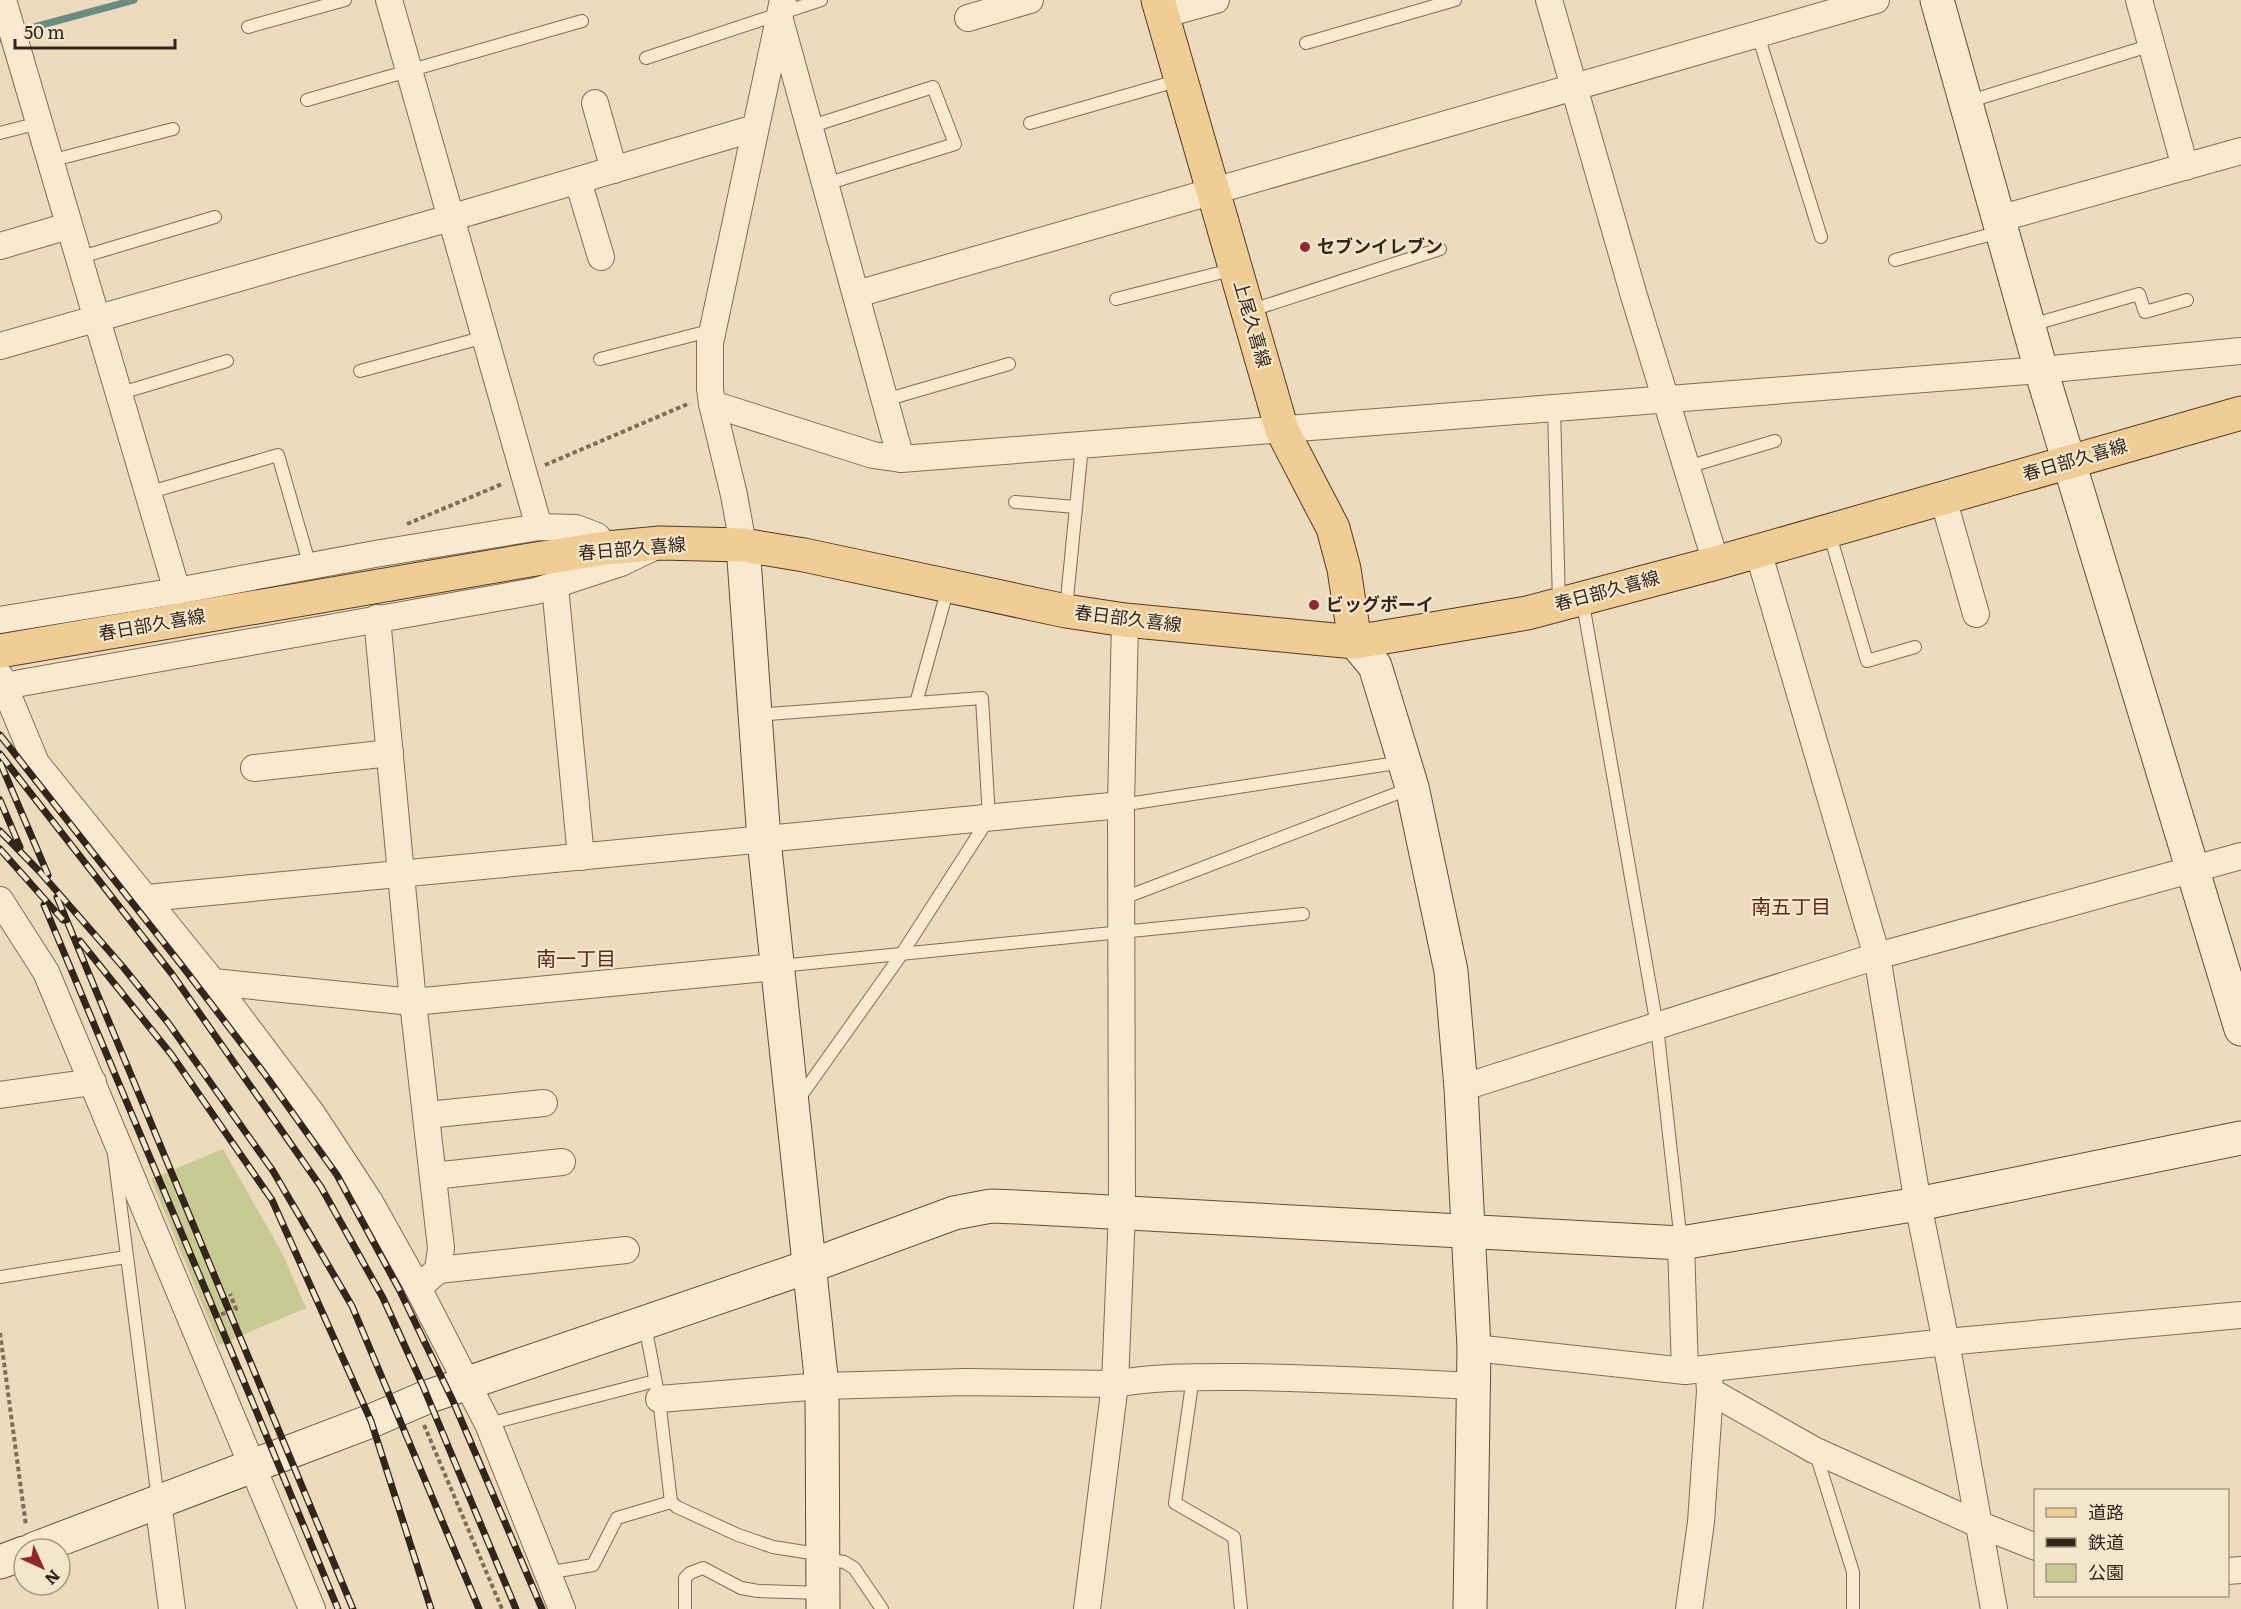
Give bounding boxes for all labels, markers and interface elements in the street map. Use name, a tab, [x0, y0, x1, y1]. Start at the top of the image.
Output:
scale bar	[15, 12, 176, 50]
text: 50 m	[24, 18, 65, 45]
place label: セブンイレブン	[1317, 232, 1443, 259]
marker: セブンイレブン	[1298, 240, 1312, 254]
street label: 上尾久喜線	[1228, 277, 1279, 371]
street label: 春日部久喜線	[2019, 431, 2130, 486]
street label: 春日部久喜線	[577, 529, 687, 566]
street label: 春日部久喜線	[1551, 563, 1662, 617]
place label: ビッグボーイ	[1326, 590, 1434, 617]
street label: 春日部久喜線	[1073, 598, 1183, 637]
marker: ビッグボーイ	[1307, 598, 1321, 612]
street label: 春日部久喜線	[96, 601, 207, 646]
district label: 南五丁目	[1751, 890, 1831, 920]
district label: 南一丁目	[536, 942, 616, 972]
legend	[2034, 1489, 2229, 1597]
text: 道路	[2088, 1498, 2124, 1525]
text: 鉄道	[2088, 1528, 2124, 1555]
north arrow	[12, 1537, 72, 1597]
text: 公園	[2088, 1558, 2124, 1585]
text: N	[40, 1565, 67, 1592]

